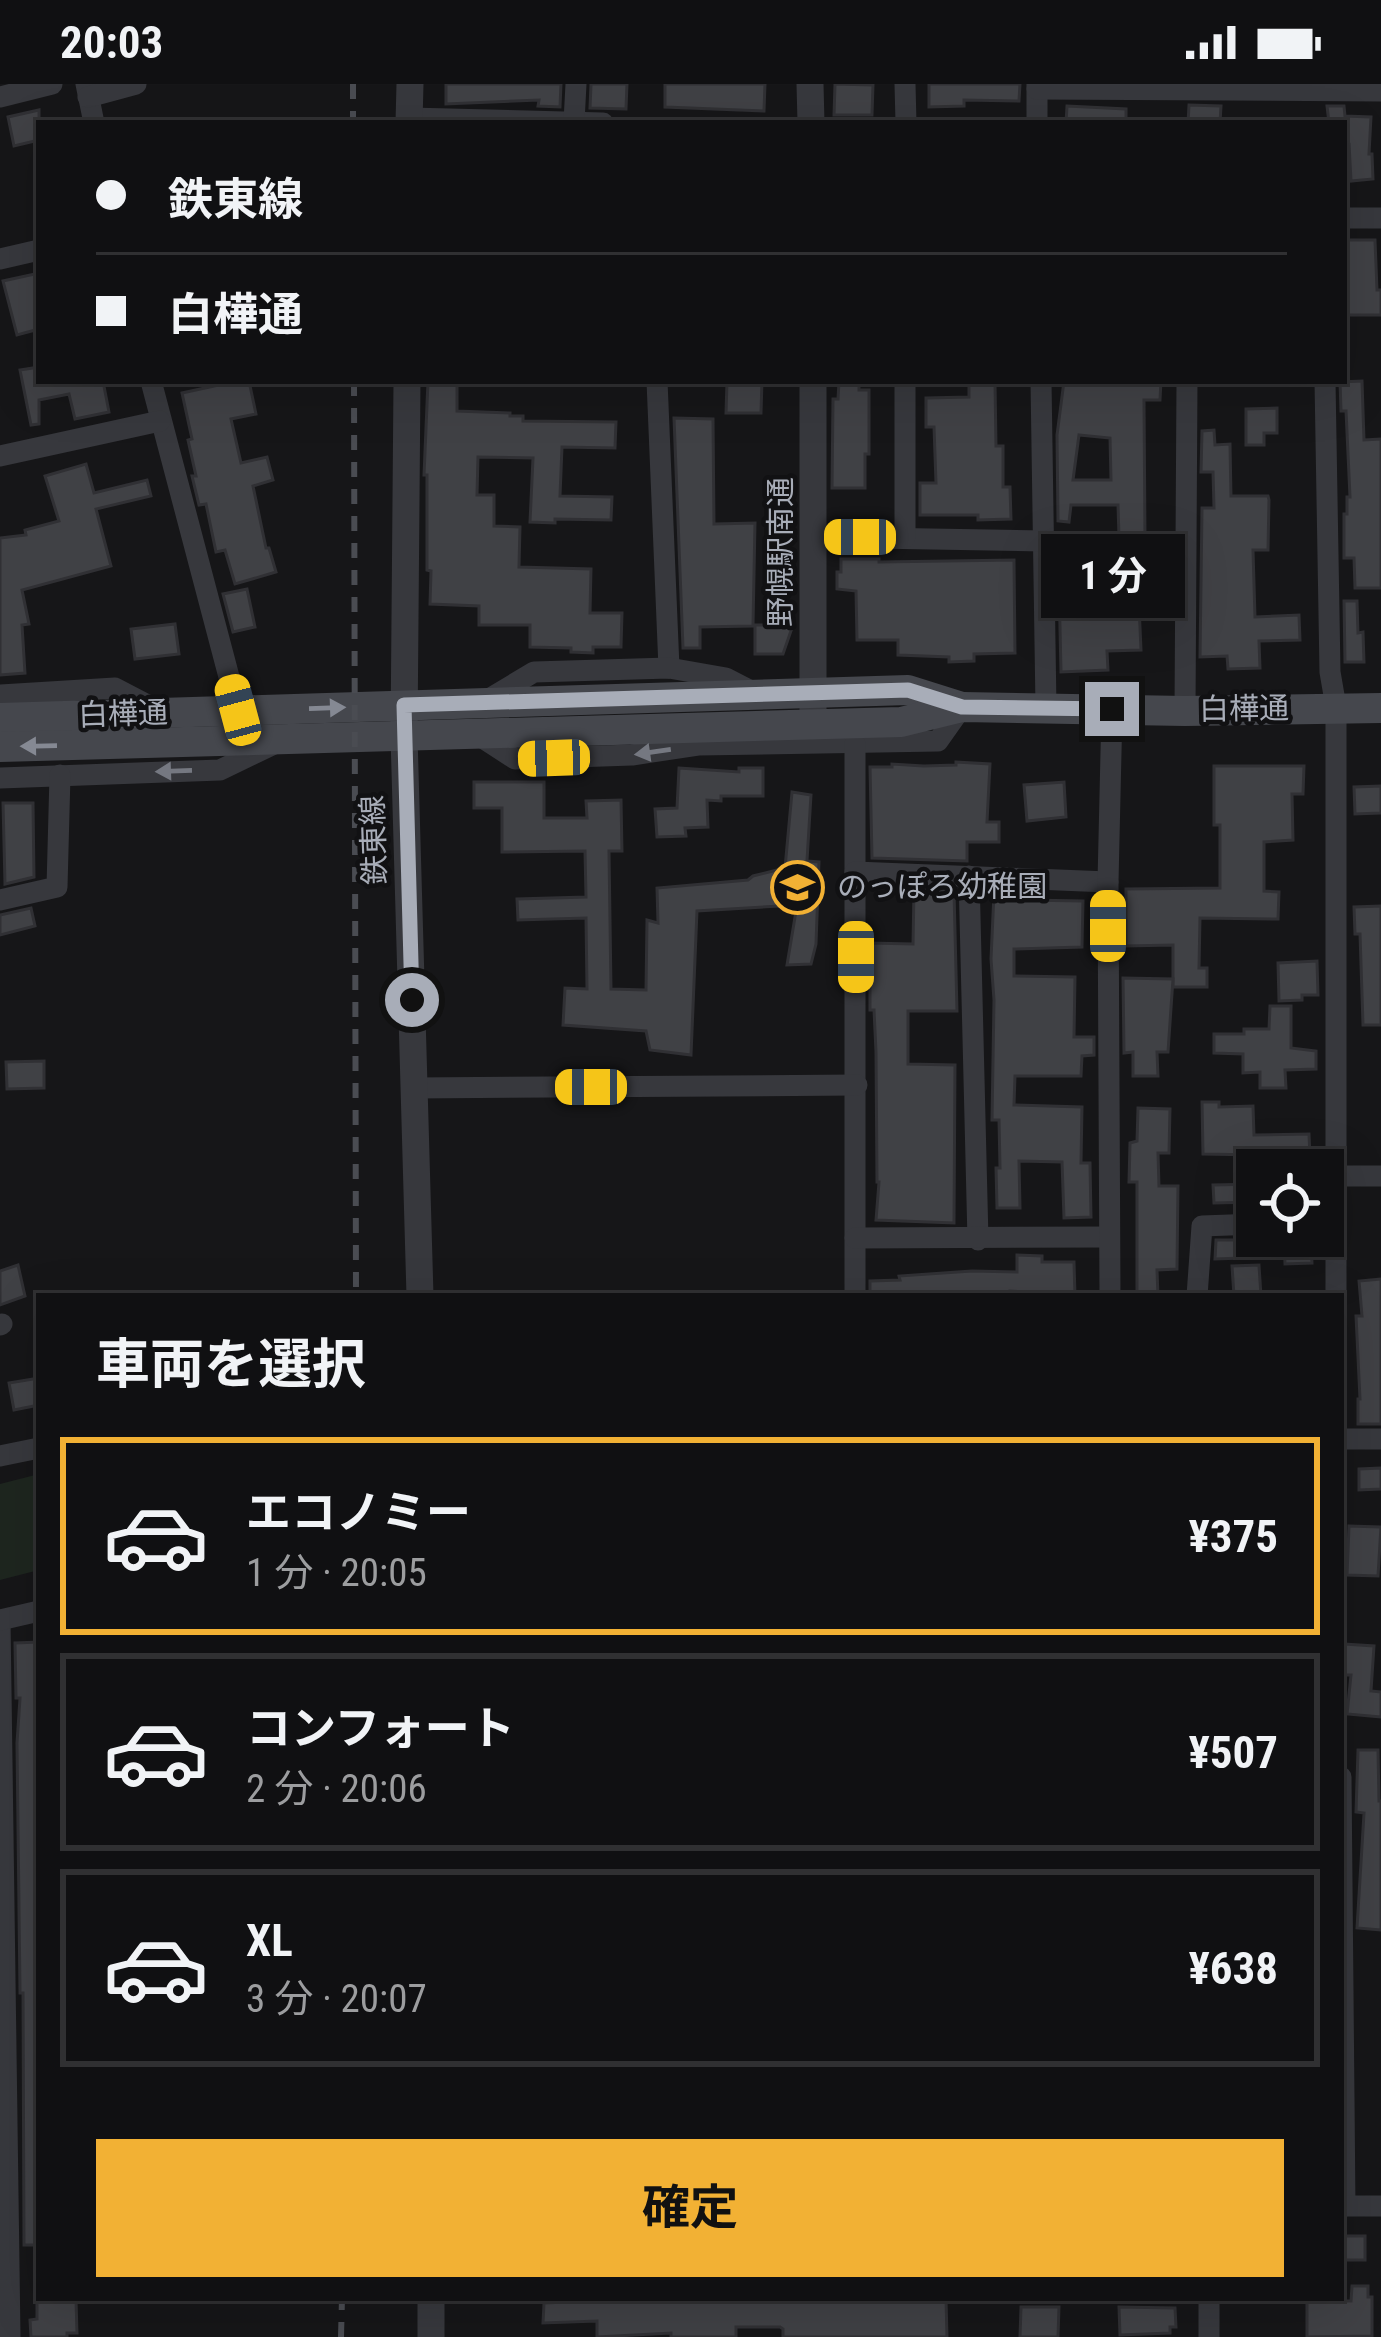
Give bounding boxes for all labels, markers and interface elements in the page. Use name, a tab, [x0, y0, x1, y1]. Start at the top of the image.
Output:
text: 20:03	[60, 16, 163, 69]
text: 鉄東線	[168, 173, 303, 226]
text: 白樺通	[168, 288, 303, 341]
street label: 野幌駅南通	[763, 477, 798, 627]
car	[824, 519, 896, 555]
callout: 1 分	[1040, 535, 1184, 619]
text: 1 分	[1079, 553, 1147, 599]
car	[211, 671, 265, 749]
route end	[1085, 682, 1139, 736]
street label: 白樺通	[1199, 690, 1289, 727]
street label: 白樺通	[77, 694, 169, 733]
one-way arrow	[309, 698, 347, 717]
one-way arrow	[19, 737, 57, 756]
car	[517, 739, 591, 777]
one-way arrow	[634, 743, 672, 762]
one-way arrow	[154, 762, 192, 781]
street label: 鉄東線	[354, 794, 393, 886]
school or university icon: のっぽろ幼稚園	[770, 859, 826, 915]
place label: のっぽろ幼稚園	[837, 869, 1047, 904]
car	[1090, 890, 1126, 962]
car	[838, 921, 874, 993]
route start	[385, 973, 439, 1027]
car	[555, 1069, 627, 1105]
map controls	[1236, 1149, 1344, 1257]
button: locate	[1236, 1149, 1344, 1257]
text: 車両を選択	[96, 1333, 366, 1396]
icon: car	[102, 1482, 210, 1590]
text: エコノミー	[246, 1486, 471, 1539]
text: ¥375	[1188, 1510, 1278, 1563]
text: 1 分 · 20:05	[246, 1550, 427, 1596]
icon: car	[102, 1698, 210, 1806]
text: コンフォート	[246, 1702, 515, 1755]
text: ¥507	[1188, 1726, 1278, 1779]
text: 2 分 · 20:06	[246, 1766, 427, 1812]
icon: car	[102, 1914, 210, 2022]
text: XL	[246, 1914, 293, 1967]
text: ¥638	[1188, 1942, 1278, 1995]
text: 3 分 · 20:07	[246, 1976, 427, 2022]
button: 確定	[96, 2139, 1284, 2277]

